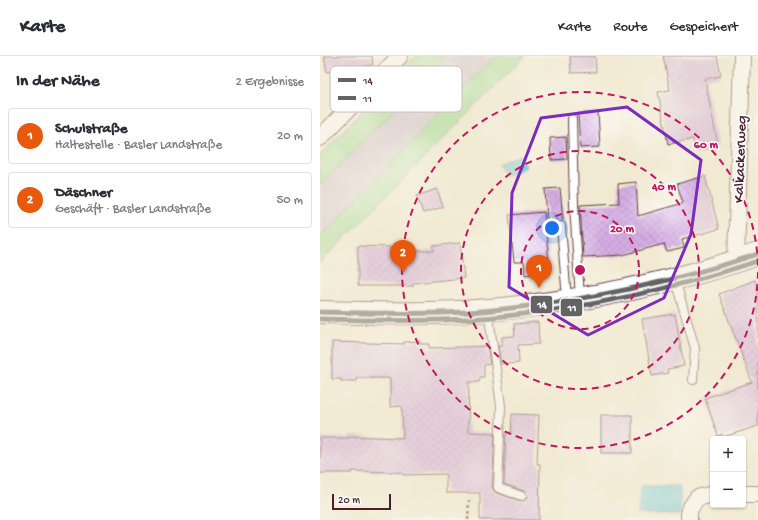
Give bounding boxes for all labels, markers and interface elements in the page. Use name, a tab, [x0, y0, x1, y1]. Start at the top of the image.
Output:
text: Karte	[20, 16, 65, 39]
text: Karte	[558, 19, 591, 36]
text: Route	[613, 19, 647, 36]
text: Gespeichert	[669, 19, 738, 36]
legend	[330, 66, 462, 112]
text: In der Nähe	[16, 72, 99, 92]
text: 2 Ergebnisse	[236, 75, 304, 90]
text: 14	[362, 76, 373, 88]
text: 11	[362, 94, 372, 106]
street label: Kalkackerweg	[730, 115, 752, 203]
text: Schulstraße	[55, 120, 128, 138]
text: 1	[27, 129, 33, 144]
text: 20 m	[277, 129, 303, 144]
text: Haltestelle · Basler Landstraße	[55, 138, 222, 153]
text: 60 m	[694, 139, 719, 153]
text: 40 m	[651, 181, 676, 195]
text: Däschner	[55, 184, 112, 202]
text: 2	[27, 193, 33, 208]
text: 50 m	[276, 193, 303, 208]
text: Geschäft · Basler Landstraße	[55, 202, 211, 217]
your location	[542, 218, 562, 238]
text: 20 m	[610, 223, 635, 237]
pin: 2	[390, 240, 416, 273]
pin: 1	[526, 255, 552, 288]
centre of rings	[573, 263, 587, 277]
line badge: 14	[530, 295, 553, 314]
line badge: 11	[560, 298, 583, 317]
text: 14	[536, 300, 548, 312]
text: 11	[567, 303, 576, 315]
map controls	[710, 436, 746, 508]
button: +	[710, 436, 746, 472]
button: −	[710, 472, 746, 508]
scale bar	[332, 492, 391, 511]
text: 20 m	[338, 495, 360, 507]

